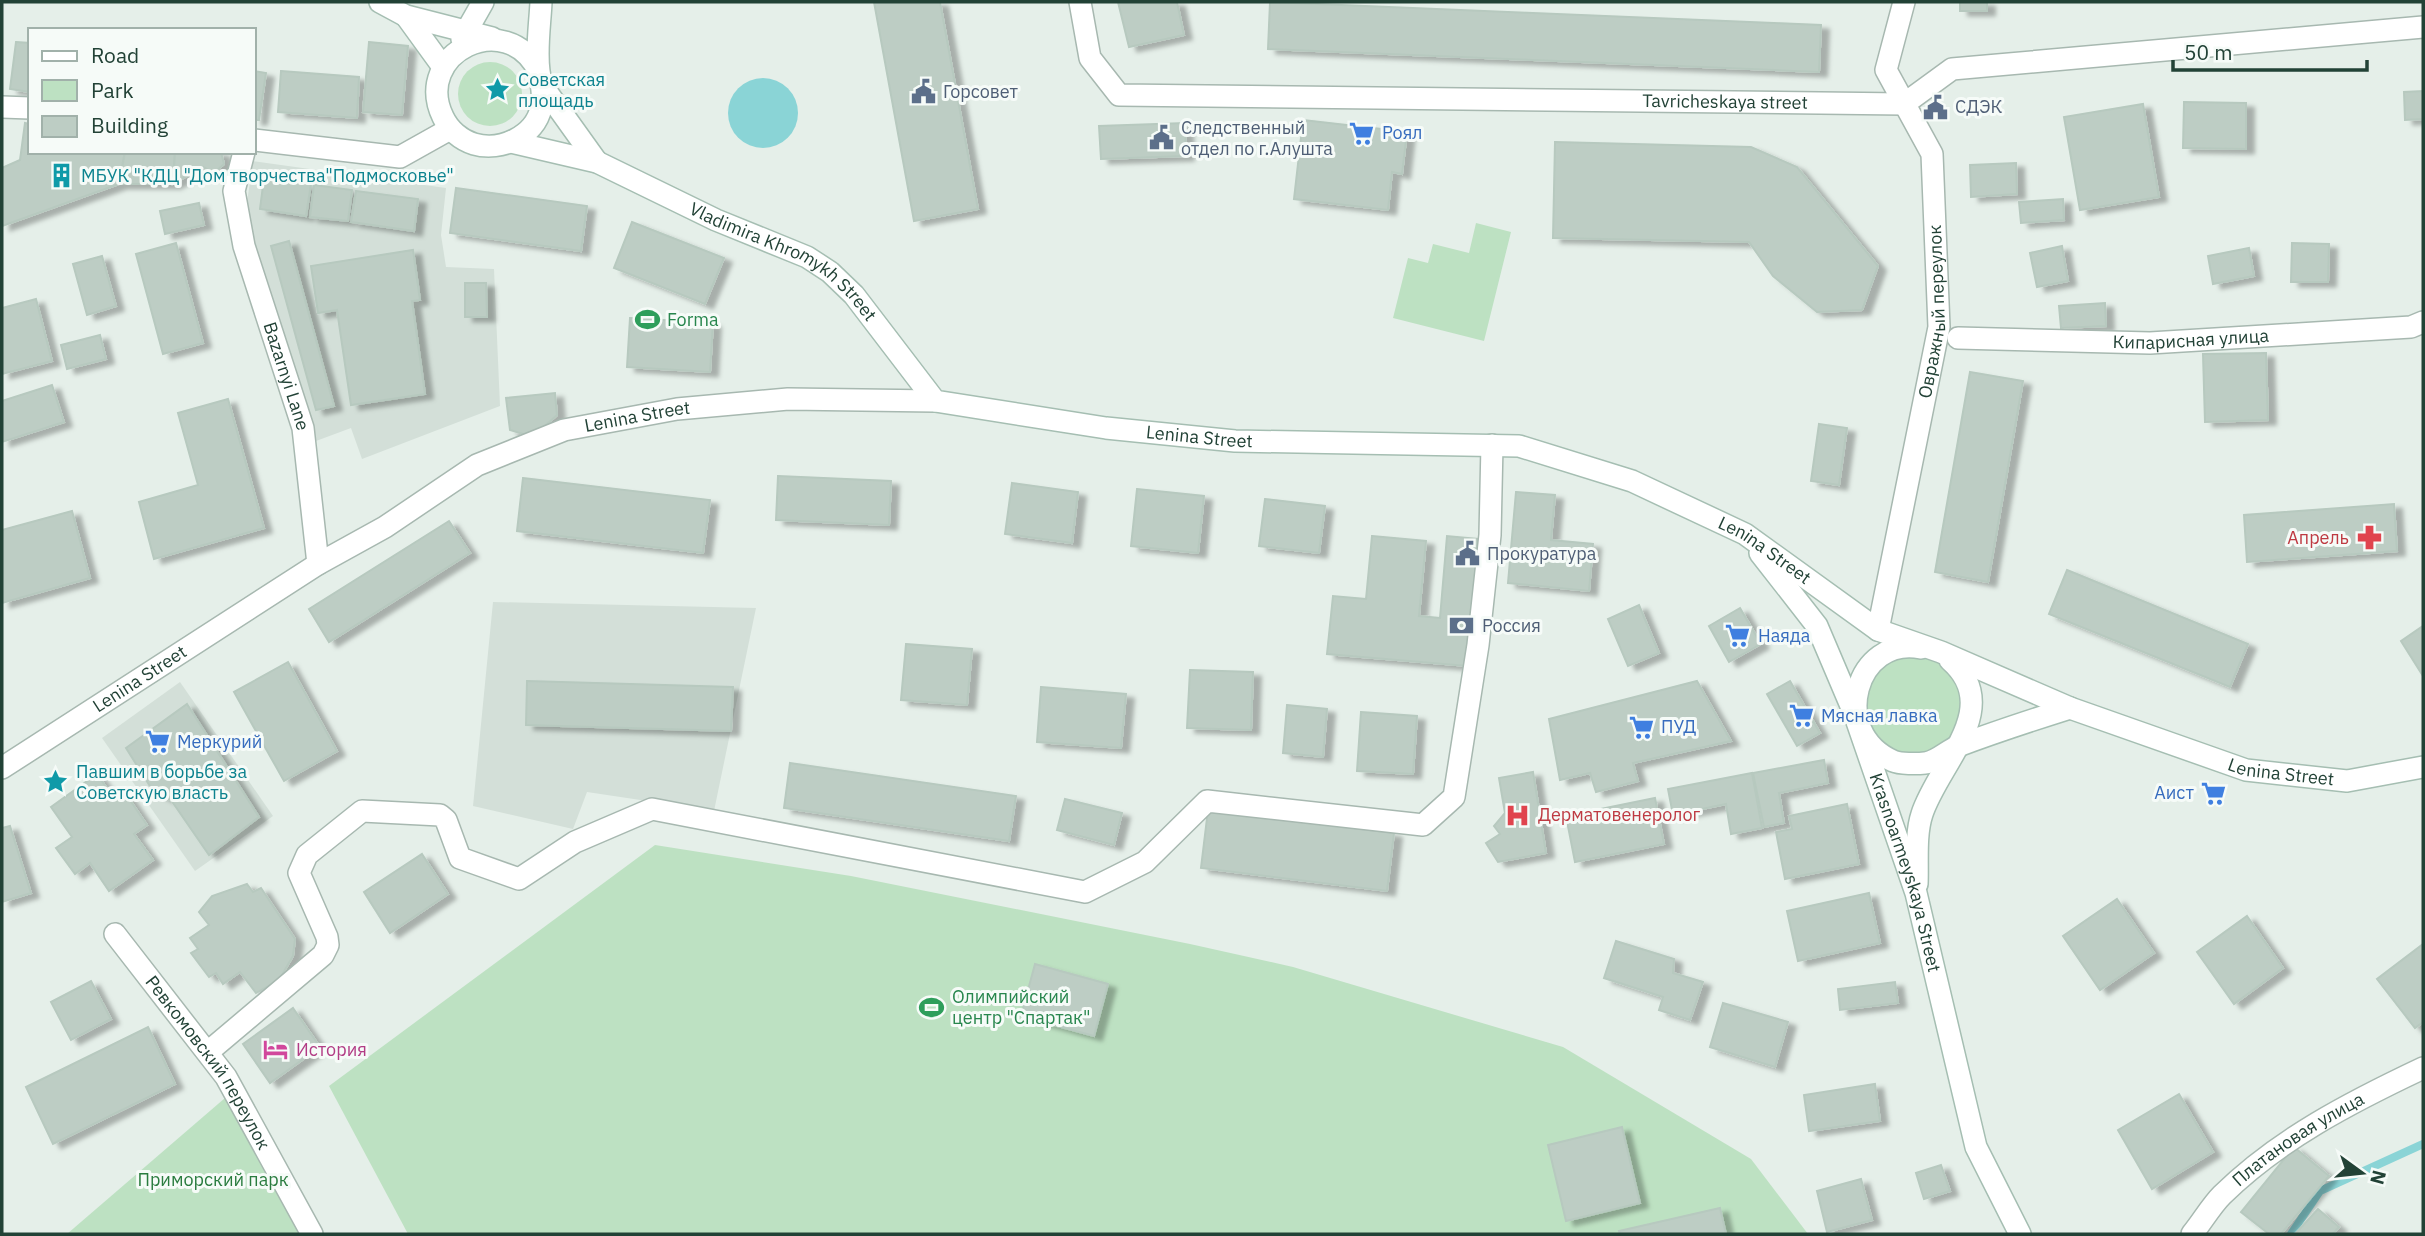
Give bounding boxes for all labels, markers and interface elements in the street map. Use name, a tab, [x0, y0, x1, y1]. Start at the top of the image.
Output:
legend	[28, 28, 256, 154]
scale bar	[2173, 28, 2367, 72]
text: 50 m	[2184, 38, 2233, 66]
text: Road	[91, 41, 139, 69]
place label: Советская площадь	[518, 68, 605, 112]
text: Park	[91, 76, 134, 104]
place icon: Советская площадь	[484, 76, 512, 104]
public building icon: Горсовет	[909, 78, 937, 106]
place label: Горсовет	[943, 80, 1018, 103]
street label: Tavricheskaya street	[1642, 89, 1808, 114]
public building icon: СДЭК	[1921, 93, 1949, 121]
place label: СДЭК	[1955, 95, 2003, 118]
text: Building	[91, 111, 168, 139]
place label: Следственный отдел по г.Алушта	[1181, 116, 1333, 160]
supermarket icon: Роял	[1348, 119, 1376, 147]
place label: Роял	[1382, 121, 1422, 144]
public building icon: Следственный отдел по г.Алушта	[1147, 124, 1175, 152]
building icon: МБУК "КДЦ "Дом творчества"Подмосковье"	[47, 162, 75, 190]
place label: МБУК "КДЦ "Дом творчества"Подмосковье"	[81, 164, 454, 187]
street label: Vladimira Khromykh Street	[686, 197, 882, 326]
street label: Овражный переулок	[1913, 224, 1950, 400]
sports icon: Forma	[633, 306, 661, 334]
place label: Forma	[667, 308, 719, 331]
street label: Bazarnyi Lane	[258, 319, 315, 433]
street label: Кипарисная улица	[2112, 324, 2270, 354]
street label: Lenina Street	[583, 396, 691, 437]
street label: Lenina Street	[1145, 420, 1253, 452]
street label: Lenina Street	[1715, 511, 1816, 589]
pharmacy icon: Апрель	[2355, 524, 2383, 552]
place label: Апрель	[2287, 526, 2349, 549]
public building icon: Прокуратура	[1453, 540, 1481, 568]
place label: Прокуратура	[1487, 542, 1597, 565]
bank icon: Россия	[1448, 612, 1476, 640]
place label: Россия	[1482, 614, 1541, 637]
supermarket icon: Наяда	[1724, 622, 1752, 650]
place label: Наяда	[1758, 624, 1811, 647]
street label: Lenina Street	[88, 640, 191, 717]
supermarket icon: Мясная лавка	[1787, 702, 1815, 730]
place label: Мясная лавка	[1821, 704, 1938, 727]
supermarket icon: ПУД	[1627, 713, 1655, 741]
place label: ПУД	[1661, 715, 1696, 738]
supermarket icon: Меркурий	[143, 728, 171, 756]
place label: Меркурий	[177, 730, 262, 753]
street label: Lenina Street	[2225, 753, 2335, 791]
place label: Павшим в борьбе за Советскую власть	[76, 760, 247, 804]
place icon: Павшим в борьбе за Советскую власть	[42, 768, 70, 796]
street label: Krasnoarmeyskaya Street	[1865, 770, 1946, 974]
supermarket icon: Аист	[2200, 779, 2228, 807]
place label: Аист	[2154, 781, 2194, 804]
hospital icon: Дерматовенеролог	[1504, 801, 1532, 829]
place label: Дерматовенеролог	[1538, 803, 1701, 826]
street label: Ревкомовский переулок	[140, 971, 276, 1154]
place label: Олимпийский центр "Спартак"	[952, 985, 1090, 1029]
sports icon: Олимпийский центр "Спартак"	[918, 993, 946, 1021]
hotel icon: История	[262, 1036, 290, 1064]
place label: История	[296, 1038, 367, 1061]
street label: Платановая улица	[2227, 1087, 2368, 1191]
north arrow	[2327, 1138, 2397, 1208]
park label: Приморский парк	[137, 1168, 289, 1191]
text: N	[2365, 1168, 2392, 1187]

